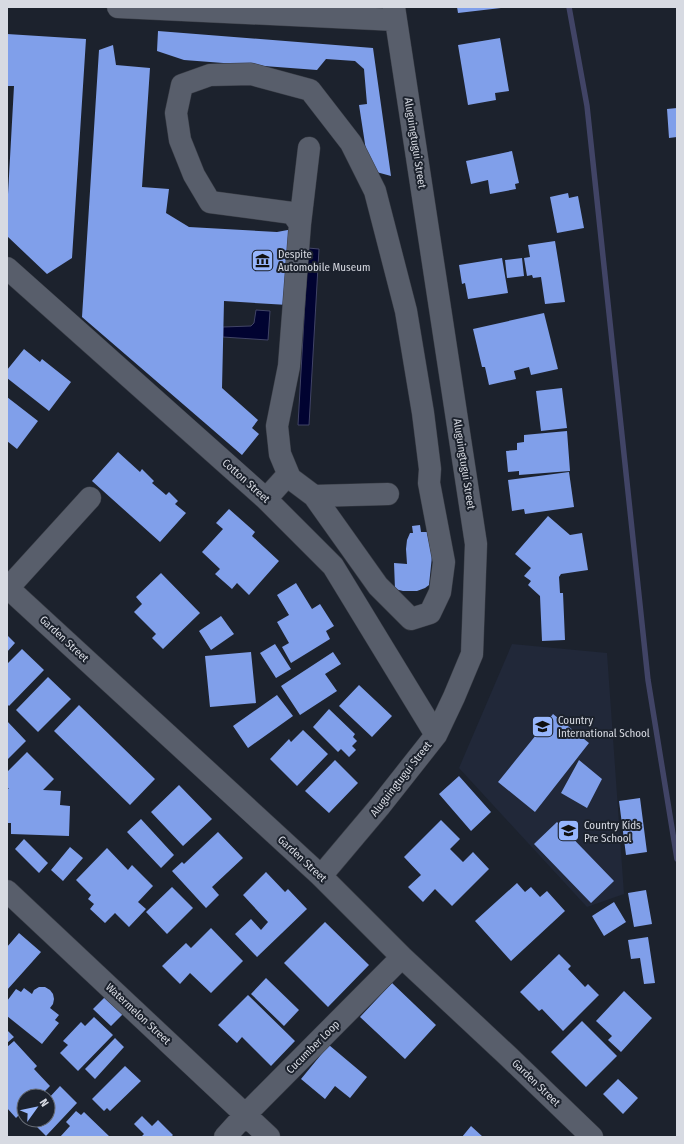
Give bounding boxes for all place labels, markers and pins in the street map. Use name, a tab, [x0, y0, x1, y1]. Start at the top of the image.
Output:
museum icon: Despite Automobile Museum	[250, 247, 276, 273]
place label: Despite Automobile Museum	[278, 248, 370, 274]
school or university icon: Country International School	[529, 713, 555, 739]
place label: Country International School	[558, 714, 650, 740]
school or university icon: Country Kids Pre School	[556, 818, 582, 844]
place label: Country Kids Pre School	[584, 819, 641, 845]

